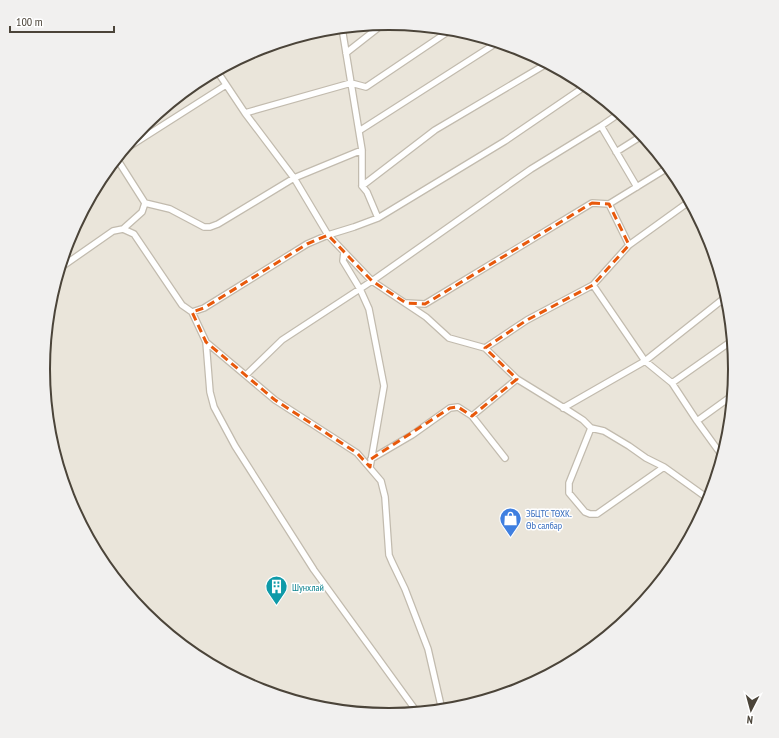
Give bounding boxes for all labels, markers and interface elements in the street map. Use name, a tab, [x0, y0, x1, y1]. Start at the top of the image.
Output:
scale bar	[10, 8, 114, 34]
text: 100 m	[16, 14, 43, 29]
shop icon: ЭБЦТС ТӨХК. ӨЬ салбар	[497, 506, 523, 539]
place label: ЭБЦТС ТӨХК. ӨЬ салбар	[526, 507, 572, 532]
building icon: Шунхлай	[264, 574, 290, 607]
place label: Шунхлай	[292, 581, 324, 594]
north arrow	[731, 690, 771, 730]
text: N	[746, 713, 754, 727]

